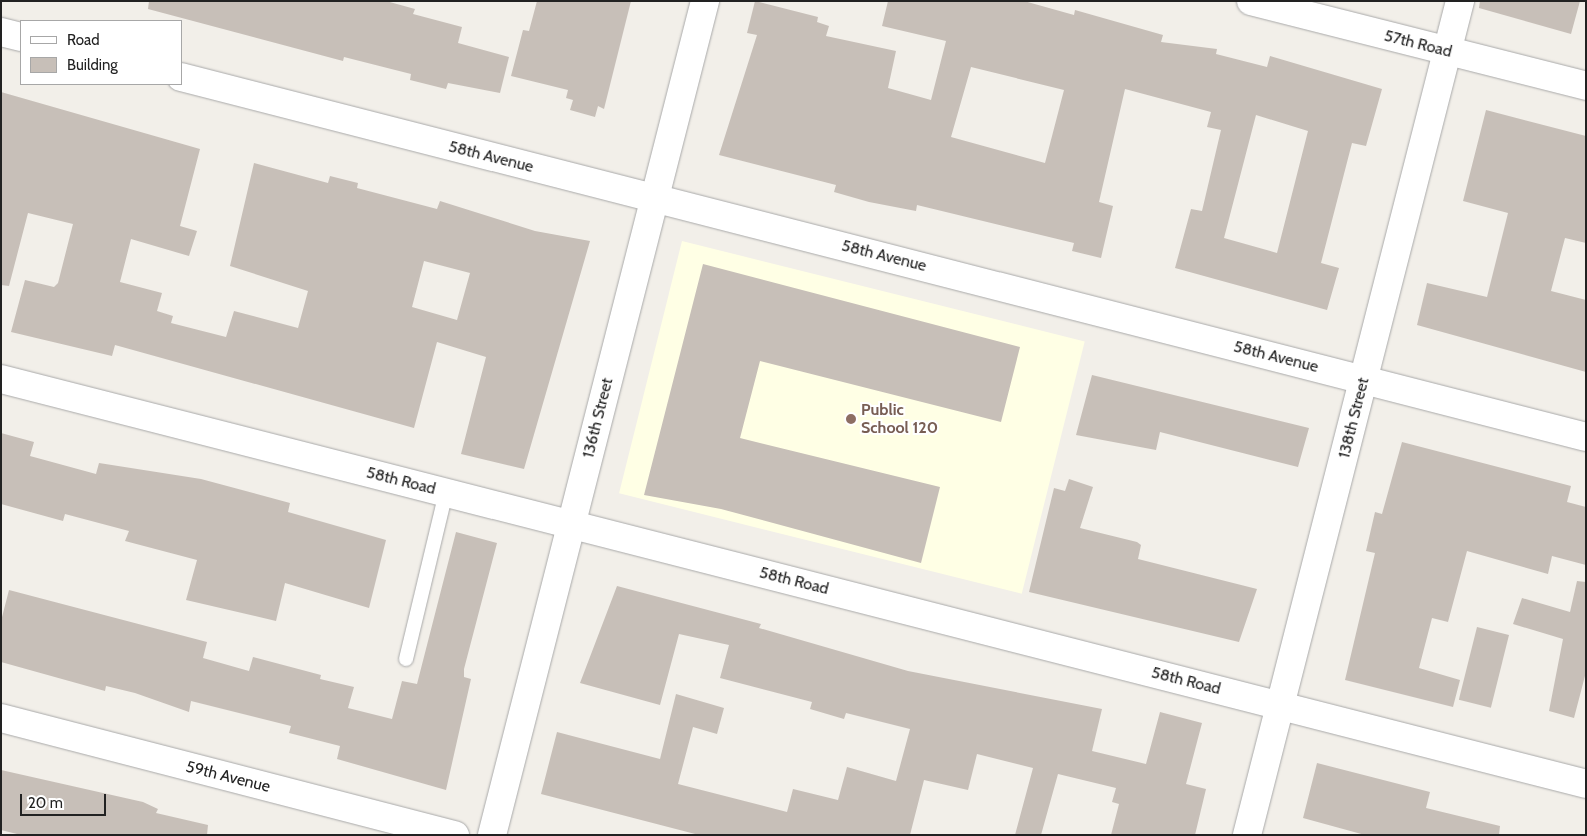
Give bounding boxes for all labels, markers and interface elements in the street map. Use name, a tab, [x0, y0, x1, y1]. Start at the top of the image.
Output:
legend	[20, 20, 182, 85]
street label: 57th Road	[1382, 26, 1454, 62]
text: Road	[67, 31, 100, 49]
text: Building	[67, 56, 118, 74]
street label: 58th Avenue	[447, 137, 535, 177]
street label: 58th Avenue	[840, 236, 928, 276]
street label: 58th Avenue	[1232, 337, 1320, 377]
street label: 136th Street	[579, 376, 617, 460]
street label: 138th Street	[1335, 376, 1373, 460]
place label: Public School 120	[861, 400, 938, 438]
marker: Public School 120	[845, 413, 857, 425]
street label: 58th Road	[364, 463, 438, 499]
street label: 58th Road	[757, 563, 831, 599]
street label: 58th Road	[1149, 663, 1223, 699]
street label: 59th Avenue	[184, 757, 272, 797]
scale bar	[22, 784, 109, 816]
text: 20 m	[28, 794, 63, 812]

